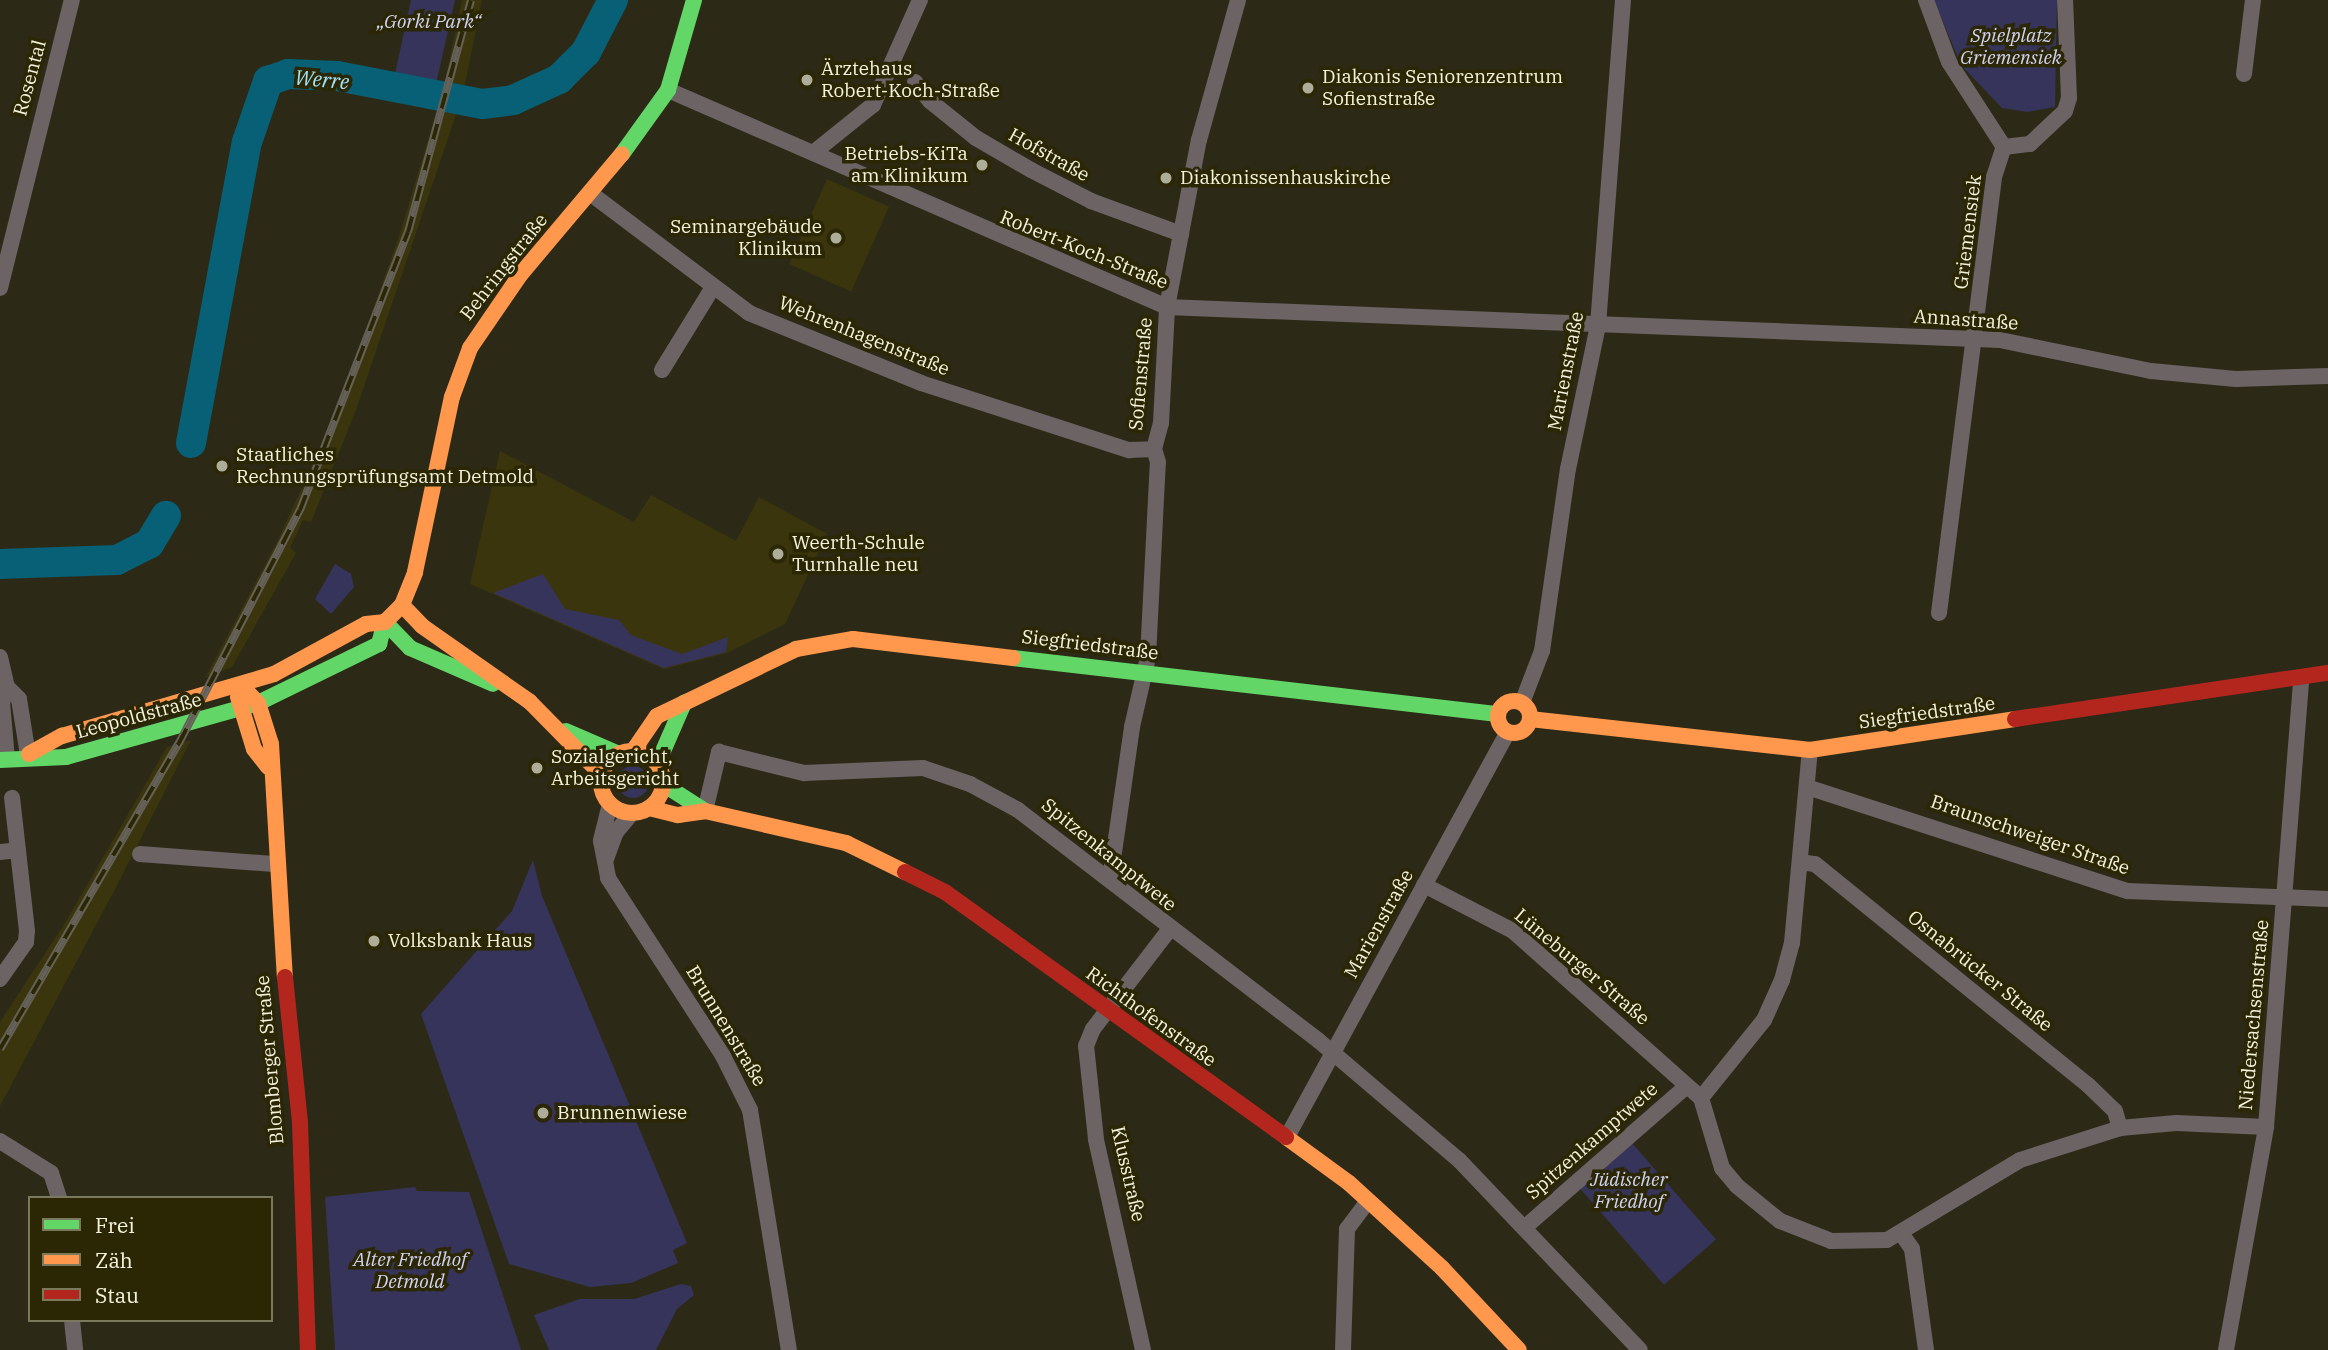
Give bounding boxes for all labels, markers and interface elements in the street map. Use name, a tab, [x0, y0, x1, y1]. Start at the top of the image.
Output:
park label: „Gorki Park“	[377, 11, 481, 33]
park label: Spielplatz Griemensiek	[1960, 25, 2062, 69]
street label: Rosental	[9, 38, 51, 118]
place label: Ärztehaus Robert-Koch-Straße	[821, 58, 1000, 102]
water label: Werre	[294, 64, 350, 94]
place label: Diakonis Seniorenzentrum Sofienstraße	[1322, 66, 1563, 110]
marker: Ärztehaus Robert-Koch-Straße	[799, 72, 815, 88]
marker: Diakonis Seniorenzentrum Sofienstraße	[1300, 80, 1316, 96]
street label: Hofstraße	[1005, 123, 1093, 187]
place label: Betriebs-KiTa am Klinikum	[844, 143, 968, 187]
marker: Betriebs-KiTa am Klinikum	[974, 157, 990, 173]
place label: Diakonissenhauskirche	[1180, 167, 1391, 189]
marker: Diakonissenhauskirche	[1158, 170, 1174, 186]
street label: Griemensiek	[1950, 173, 1986, 291]
street label: Robert-Koch-Straße	[997, 206, 1171, 294]
street label: Behringstraße	[455, 209, 553, 325]
place label: Seminargebäude Klinikum	[670, 216, 822, 260]
marker: Seminargebäude Klinikum	[828, 230, 844, 246]
street label: Wehrenhagenstraße	[775, 291, 953, 381]
street label: Annastraße	[1913, 305, 2019, 335]
street label: Marienstraße	[1543, 310, 1589, 432]
street label: Sofienstraße	[1125, 317, 1157, 431]
place label: Staatliches Rechnungsprüfungsamt Detmold	[236, 444, 534, 488]
marker: Staatliches Rechnungsprüfungsamt Detmold	[214, 458, 230, 474]
place label: Weerth-Schule Turnhalle neu	[792, 532, 925, 576]
marker: Weerth-Schule Turnhalle neu	[770, 546, 786, 562]
street label: Siegfriedstraße	[1020, 625, 1160, 665]
street label: Leopoldstraße	[74, 688, 204, 744]
street label: Siegfriedstraße	[1857, 692, 1997, 734]
place label: Sozialgericht, Arbeitsgericht	[551, 746, 679, 790]
marker: Sozialgericht, Arbeitsgericht	[529, 760, 545, 776]
street label: Braunschweiger Straße	[1927, 790, 2133, 880]
street label: Spitzenkamptwete	[1037, 794, 1181, 916]
street label: Marienstraße	[1340, 866, 1418, 982]
street label: Lüneburger Straße	[1510, 904, 1654, 1030]
street label: Osnabrücker Straße	[1903, 906, 2057, 1036]
street label: Niedersachsenstraße	[2234, 919, 2274, 1111]
place label: Volksbank Haus	[388, 930, 532, 952]
marker: Volksbank Haus	[366, 933, 382, 949]
street label: Brunnenstraße	[681, 961, 771, 1091]
street label: Richthofenstraße	[1081, 962, 1221, 1072]
street label: Blomberger Straße	[251, 974, 289, 1146]
street label: Spitzenkamptwete	[1522, 1078, 1662, 1204]
place label: Brunnenwiese	[557, 1102, 687, 1124]
marker: Brunnenwiese	[535, 1105, 551, 1121]
street label: Klusstraße	[1106, 1124, 1150, 1224]
park label: Jüdischer Friedhof	[1590, 1169, 1668, 1213]
legend	[28, 1196, 273, 1322]
text: Frei	[95, 1211, 135, 1239]
text: Zäh	[95, 1246, 133, 1274]
park label: Alter Friedhof Detmold	[353, 1249, 467, 1293]
text: Stau	[95, 1281, 139, 1309]

